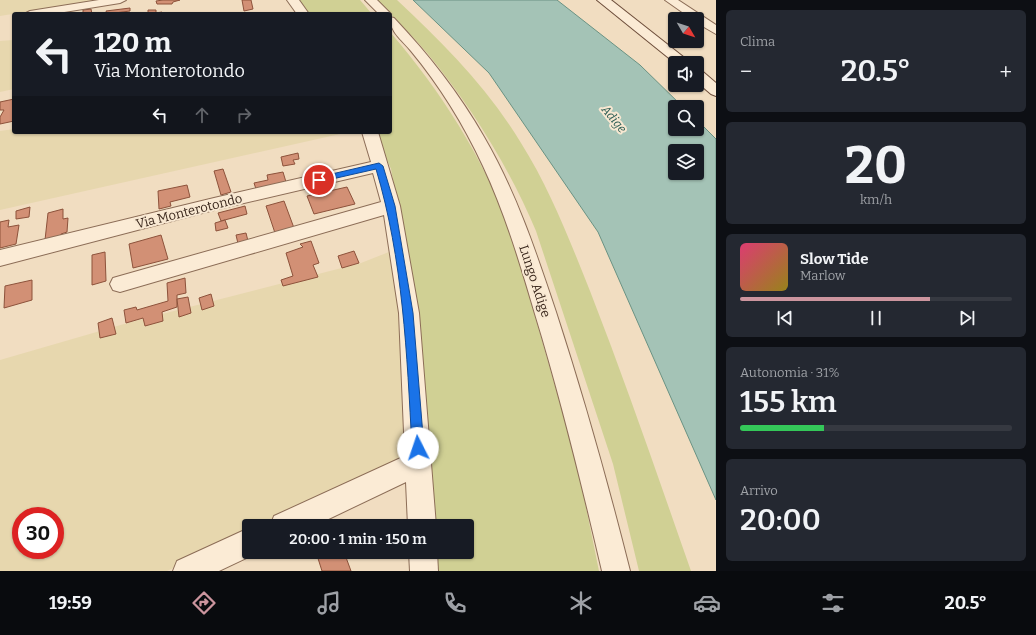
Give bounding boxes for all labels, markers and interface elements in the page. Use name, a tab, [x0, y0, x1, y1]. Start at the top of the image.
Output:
north arrow	[668, 12, 704, 48]
map controls	[668, 12, 704, 180]
text: 120 m	[94, 26, 171, 59]
icon: left	[28, 28, 80, 80]
text: Clima	[740, 34, 775, 49]
text: 20.5°	[841, 53, 911, 89]
button: sound	[668, 56, 704, 92]
text: −	[740, 58, 752, 85]
text: +	[999, 58, 1012, 85]
text: Via Monterotondo	[94, 60, 245, 82]
button: search	[668, 100, 704, 136]
water label: Adige	[598, 102, 629, 135]
icon: left	[149, 104, 171, 126]
icon: ahead	[191, 104, 213, 126]
icon: right	[233, 104, 255, 126]
text: 20	[845, 134, 907, 197]
button: layers	[668, 144, 704, 180]
pin	[302, 163, 336, 197]
icon: arrive	[308, 169, 330, 191]
street label: Via Monterotondo	[134, 191, 244, 231]
text: km/h	[860, 192, 892, 207]
street label: Lungo Adige	[516, 243, 554, 319]
text: Slow Tide	[800, 250, 868, 268]
text: Marlow	[800, 268, 845, 283]
icon: previous	[774, 307, 796, 329]
icon: pause	[865, 307, 887, 329]
icon: next	[956, 307, 978, 329]
text: Autonomia · 31%	[740, 365, 839, 380]
text: 155 km	[740, 384, 837, 420]
position arrow	[397, 427, 439, 469]
text: Arrivo	[740, 483, 778, 498]
text: 20:00	[740, 502, 821, 538]
speed limit sign: 30	[12, 507, 64, 559]
text: 20:00 · 1 min · 150 m	[289, 530, 427, 548]
icon: directions	[190, 589, 218, 617]
icon: music	[315, 589, 343, 617]
icon: phone	[441, 589, 469, 617]
icon: climate	[567, 589, 595, 617]
icon: car	[693, 589, 721, 617]
icon: filters	[819, 589, 847, 617]
text: 19:59	[49, 592, 92, 614]
text: 20.5°	[945, 592, 987, 614]

